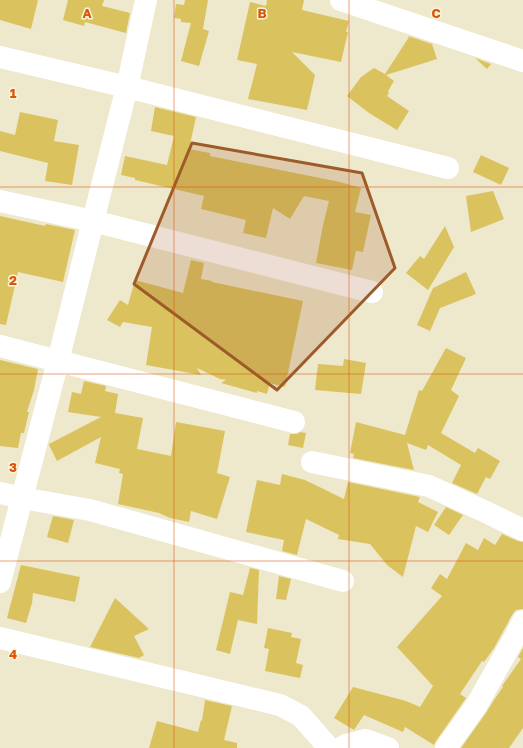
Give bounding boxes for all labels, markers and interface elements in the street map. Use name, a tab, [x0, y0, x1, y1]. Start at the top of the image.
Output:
text: A	[82, 5, 92, 21]
text: B	[257, 5, 267, 21]
text: C	[431, 5, 441, 21]
text: 1	[10, 85, 17, 101]
text: 2	[9, 272, 17, 288]
text: 3	[9, 459, 17, 475]
text: 4	[9, 646, 17, 662]

